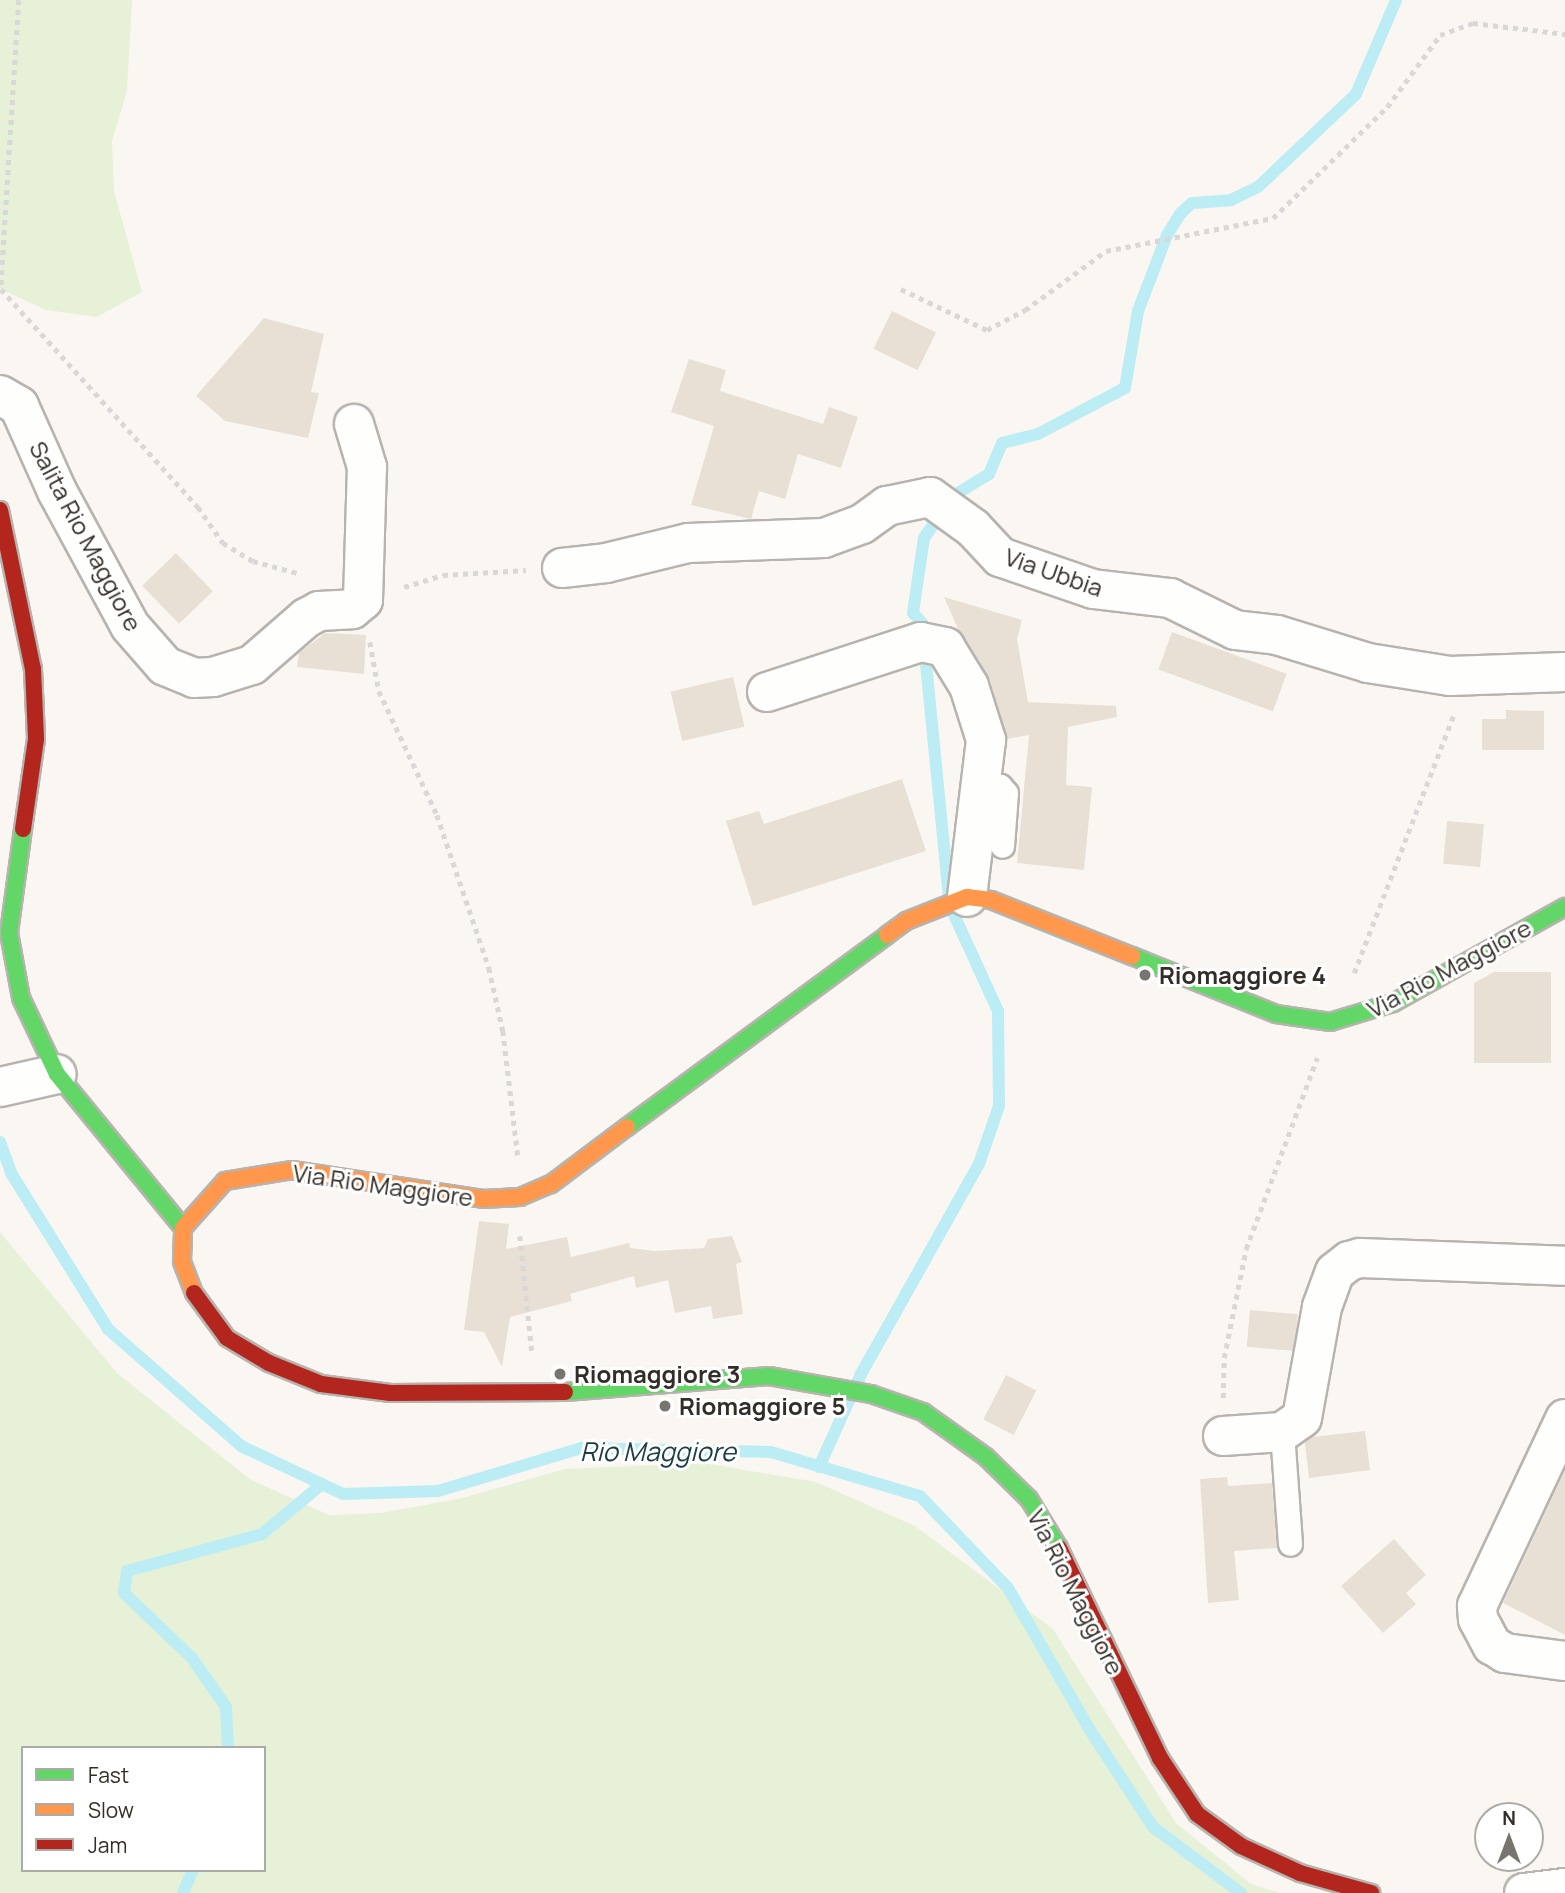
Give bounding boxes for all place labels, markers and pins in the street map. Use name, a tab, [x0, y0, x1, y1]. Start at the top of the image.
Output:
place label: Riomaggiore 4	[1159, 961, 1326, 989]
marker: Riomaggiore 4	[1137, 967, 1153, 983]
place label: Riomaggiore 3	[574, 1360, 740, 1388]
marker: Riomaggiore 3	[552, 1366, 568, 1382]
place label: Riomaggiore 5	[679, 1392, 846, 1420]
marker: Riomaggiore 5	[657, 1398, 673, 1414]

